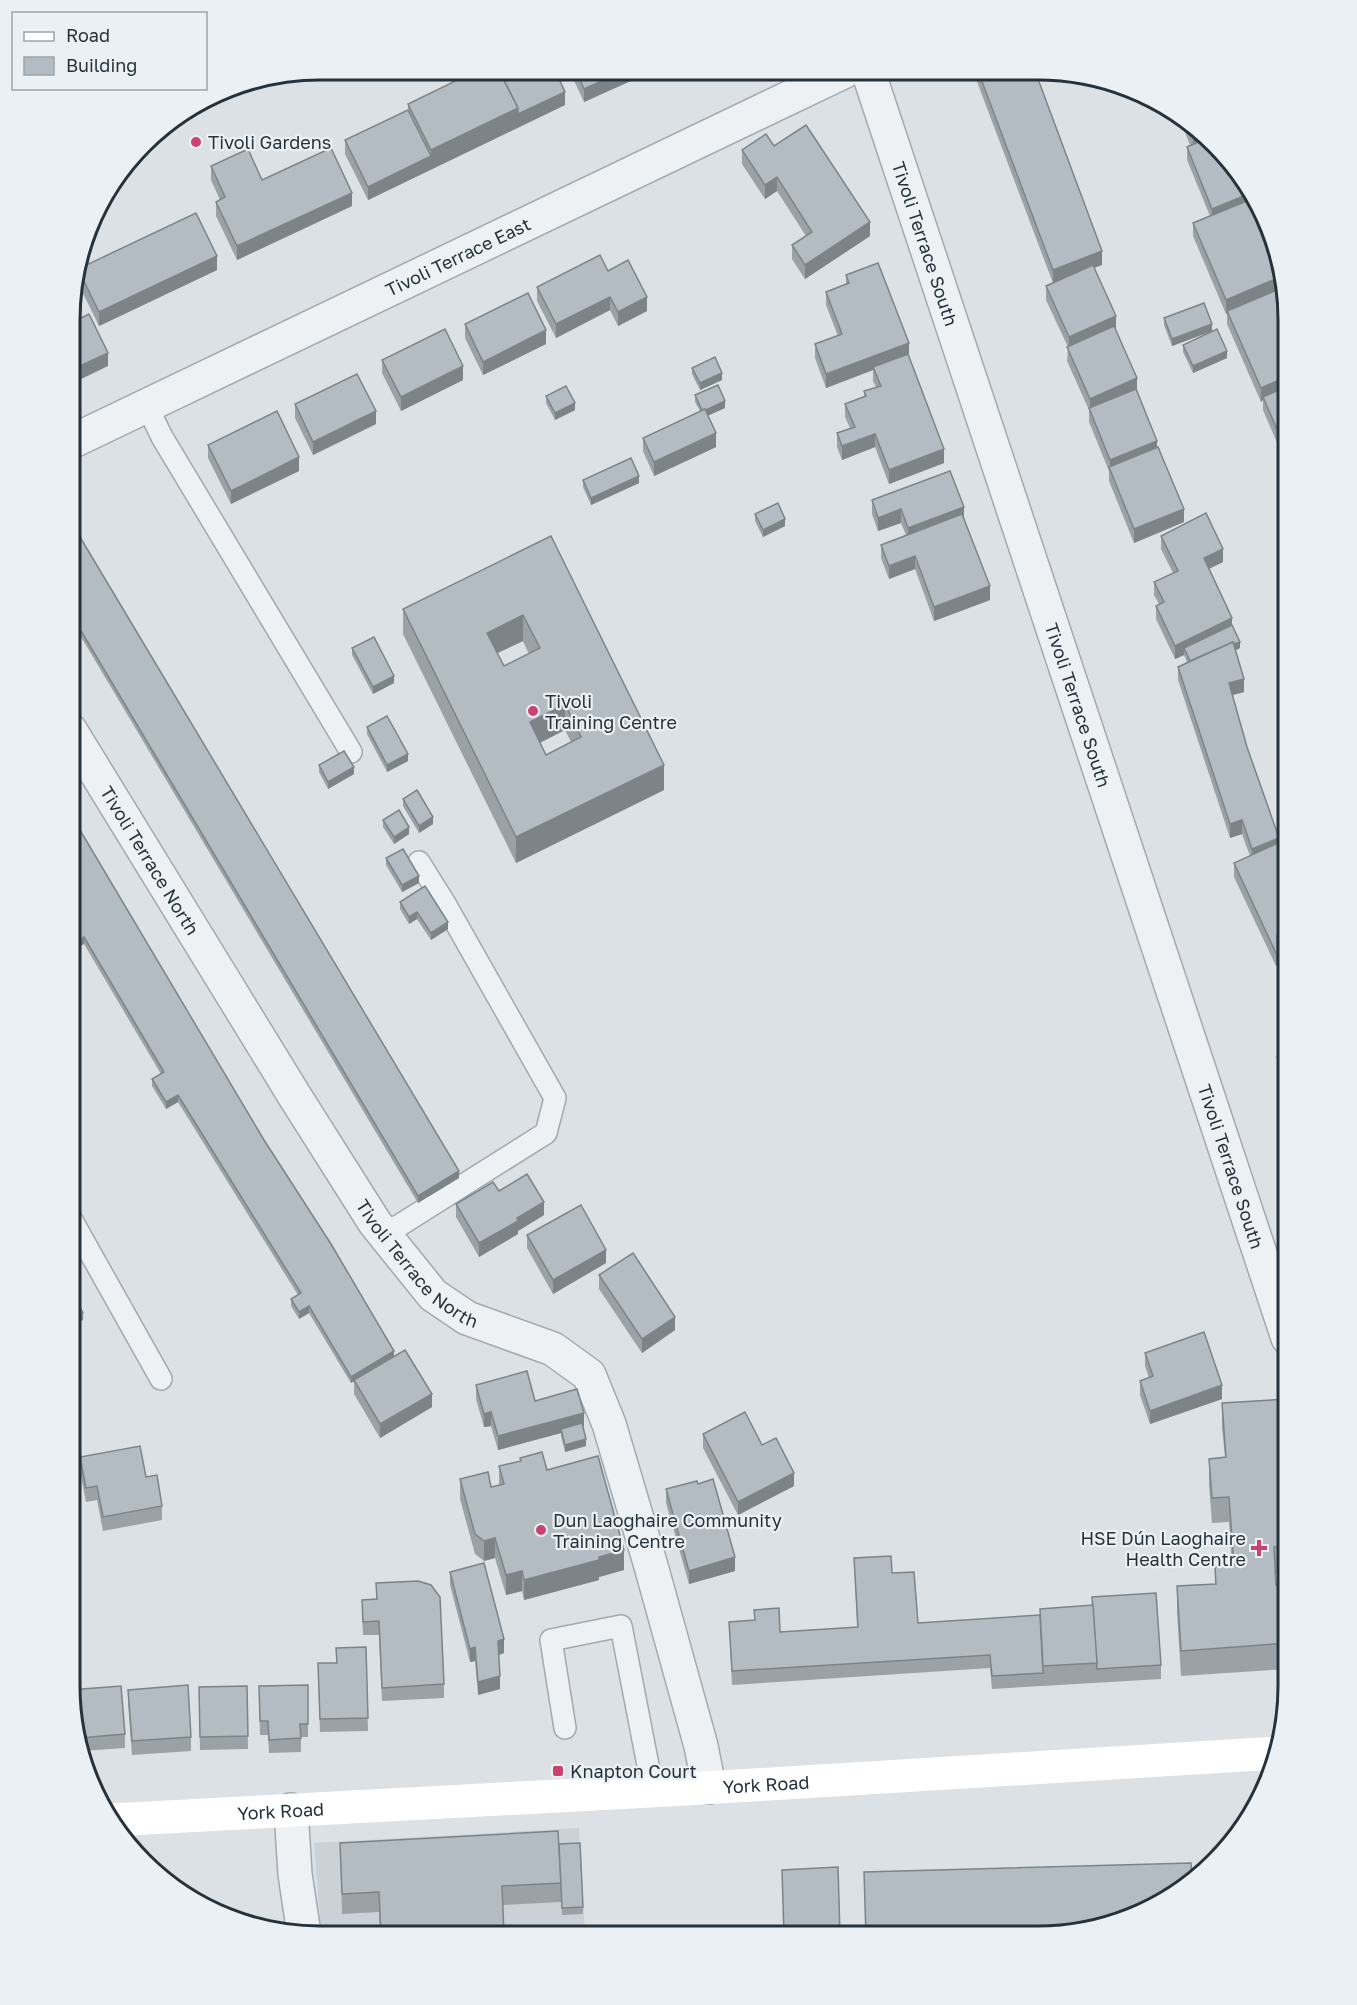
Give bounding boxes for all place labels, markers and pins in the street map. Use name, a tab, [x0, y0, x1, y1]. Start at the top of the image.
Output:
place label: Tivoli Gardens	[208, 131, 331, 153]
marker: Tivoli Gardens	[189, 135, 203, 149]
place label: Tivoli Training Centre	[545, 690, 677, 733]
marker: Tivoli Training Centre	[526, 704, 540, 718]
place label: Dun Laoghaire Community Training Centre	[553, 1509, 782, 1552]
marker: Dun Laoghaire Community Training Centre	[534, 1523, 548, 1537]
place label: HSE Dún Laoghaire Health Centre	[1080, 1527, 1246, 1570]
marker: HSE Dún Laoghaire Health Centre	[1250, 1539, 1268, 1557]
place label: Knapton Court	[570, 1760, 697, 1782]
marker: Knapton Court	[551, 1764, 565, 1778]

